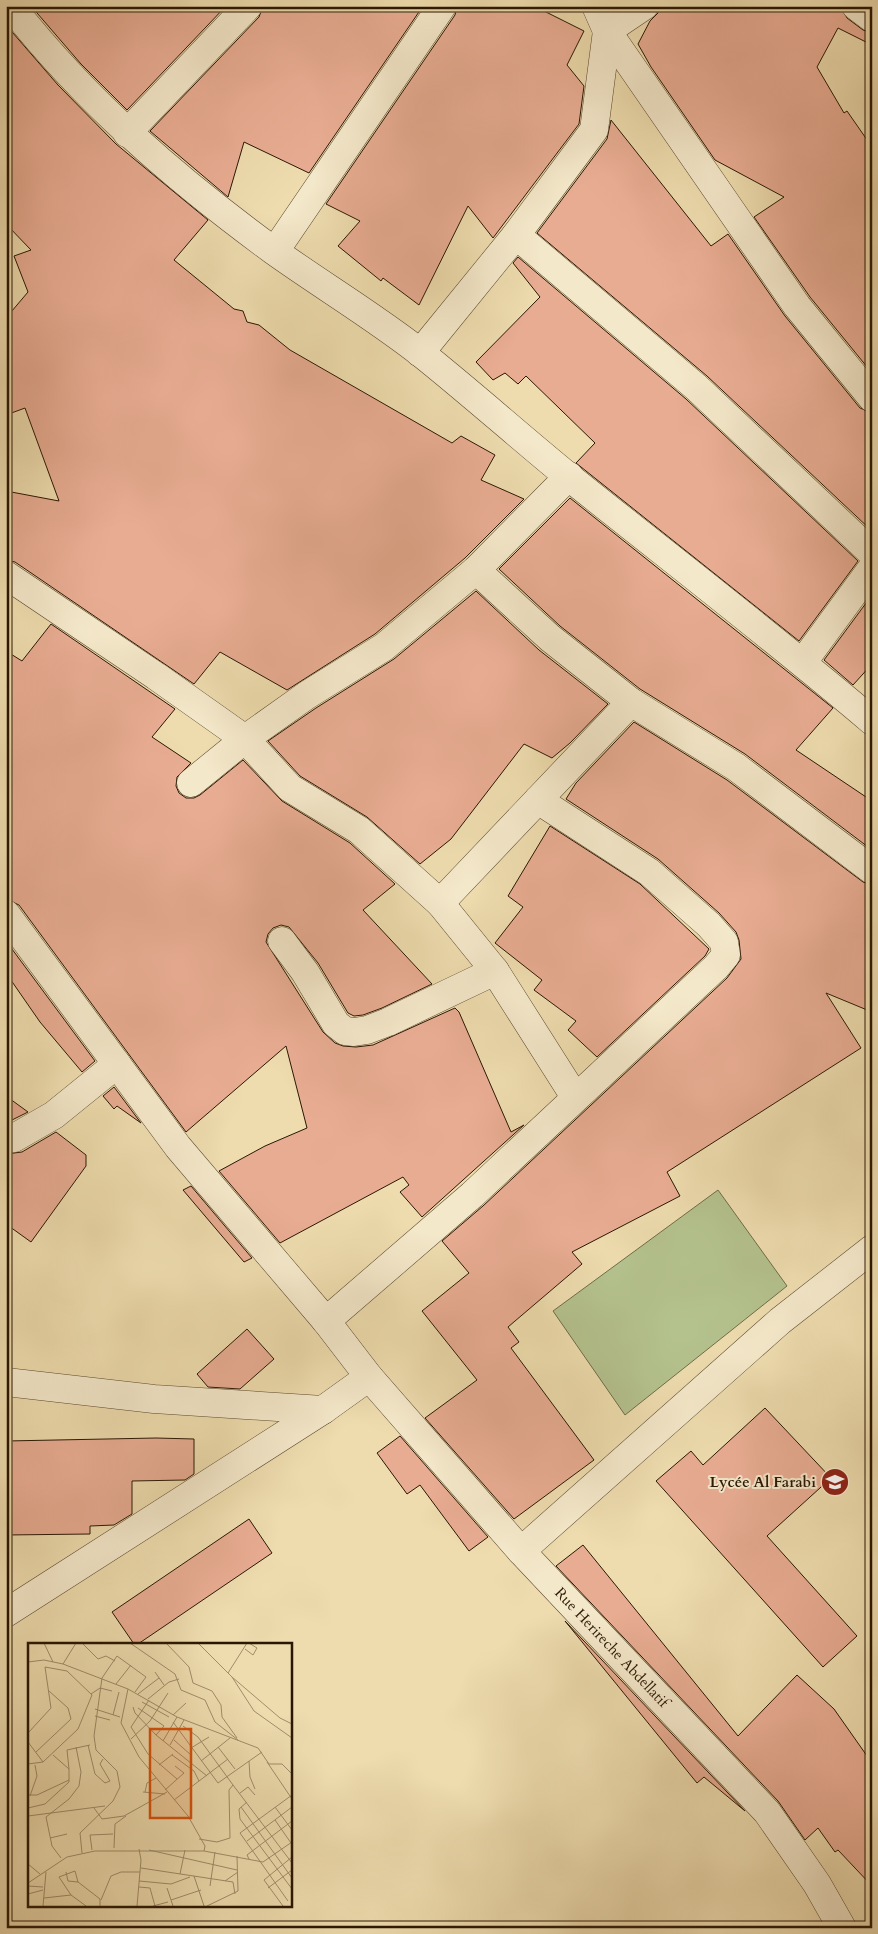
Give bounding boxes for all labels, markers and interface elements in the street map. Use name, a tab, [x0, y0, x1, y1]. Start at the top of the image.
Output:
school or university icon: Lycée Al Farabi	[820, 1467, 850, 1497]
place label: Lycée Al Farabi	[709, 1472, 816, 1492]
street label: Rue Herireche Abdellatif	[550, 1583, 675, 1713]
inset map	[28, 1643, 291, 1906]

